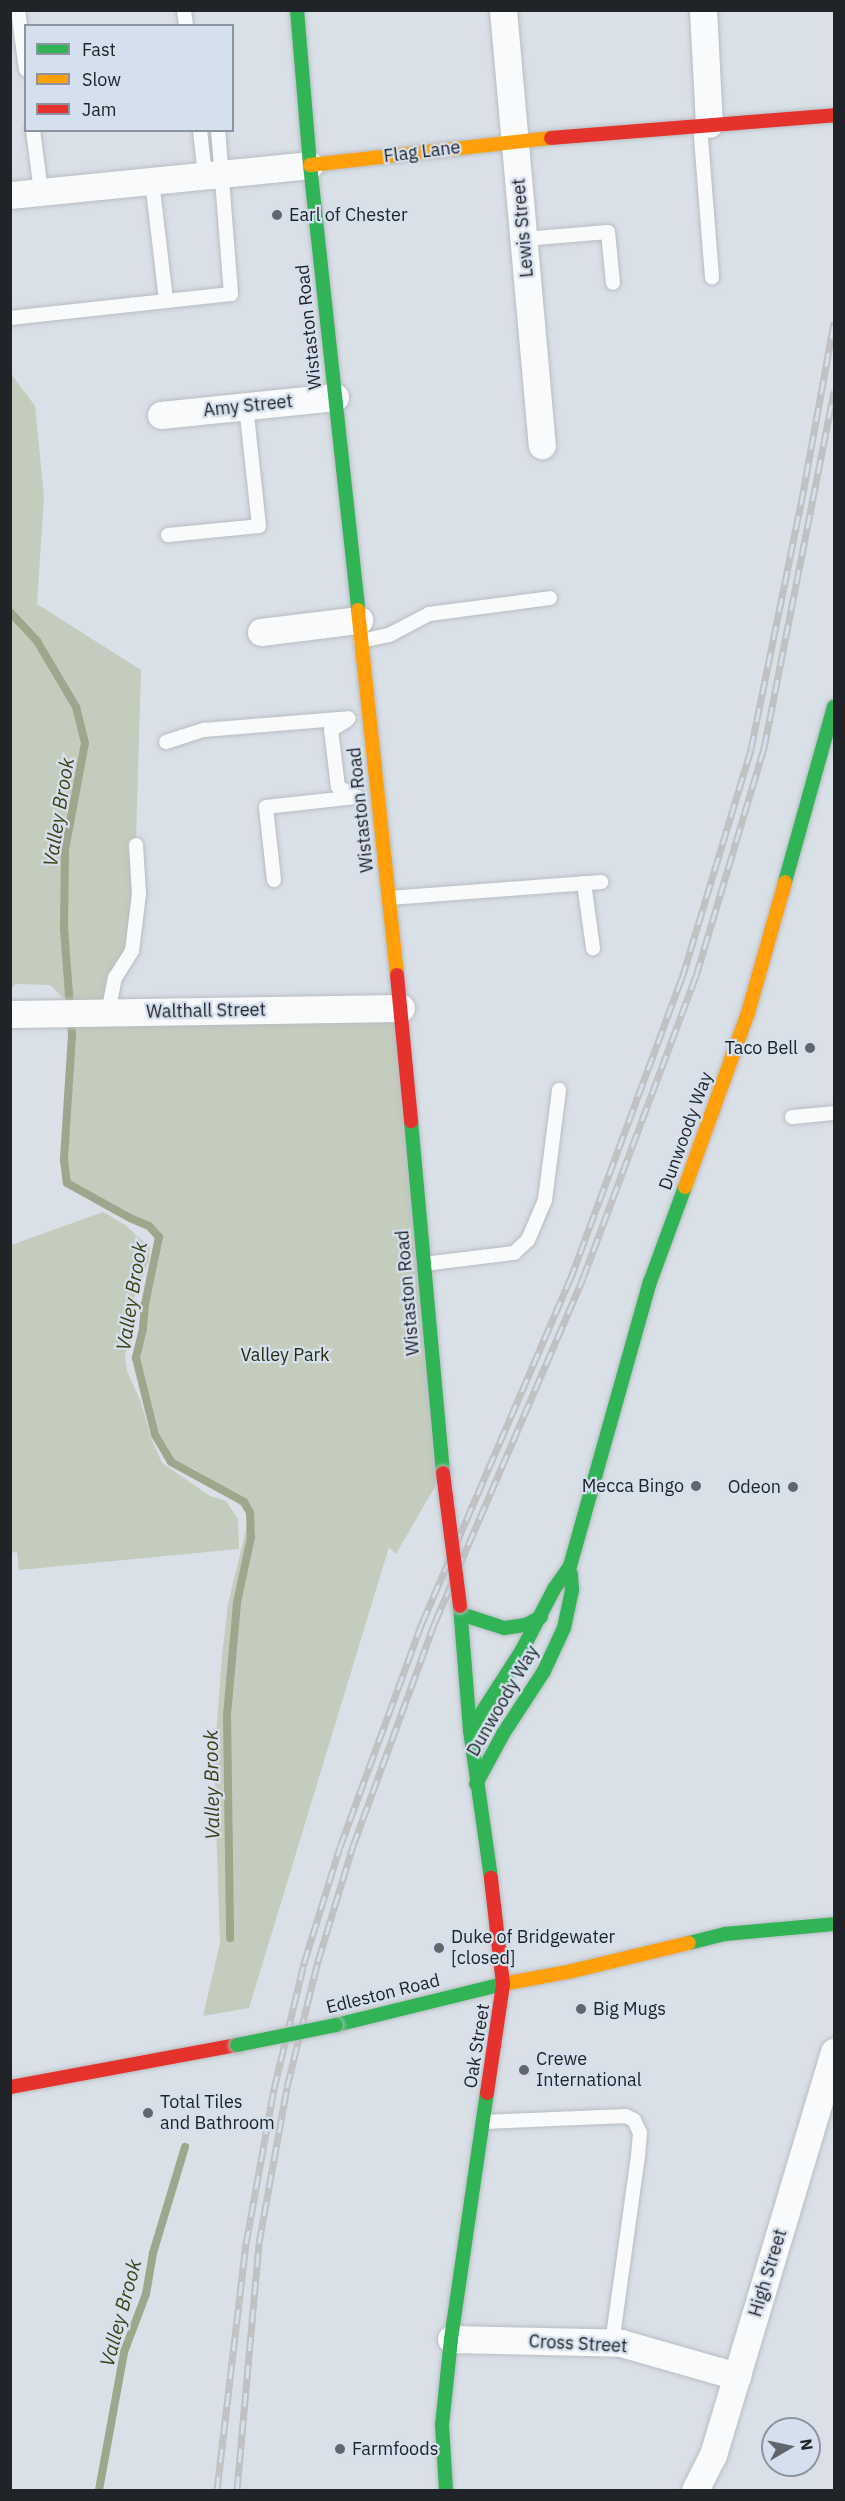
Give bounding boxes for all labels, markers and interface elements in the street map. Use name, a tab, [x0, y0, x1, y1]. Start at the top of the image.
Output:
legend	[24, 24, 234, 132]
text: Fast	[82, 38, 116, 61]
text: Slow	[82, 68, 121, 91]
text: Jam	[82, 98, 117, 121]
street label: Flag Lane	[382, 137, 462, 167]
street label: Lewis Street	[508, 178, 538, 278]
place label: Earl of Chester	[289, 204, 408, 226]
marker: Earl of Chester	[270, 208, 284, 222]
street label: Wistaston Road	[292, 263, 326, 391]
street label: Amy Street	[202, 391, 294, 421]
street label: Wistaston Road	[344, 746, 378, 874]
water label: Valley Brook	[38, 756, 78, 868]
street label: Walthall Street	[146, 999, 266, 1023]
place label: Taco Bell	[725, 1037, 798, 1059]
marker: Taco Bell	[803, 1041, 817, 1055]
street label: Dunwoody Way	[655, 1069, 717, 1193]
street label: Wistaston Road	[392, 1229, 424, 1357]
water label: Valley Brook	[111, 1240, 151, 1352]
park label: Valley Park	[240, 1344, 330, 1366]
place label: Mecca Bingo	[582, 1475, 684, 1497]
place label: Odeon	[728, 1476, 781, 1498]
marker: Mecca Bingo	[689, 1479, 703, 1493]
marker: Odeon	[786, 1480, 800, 1494]
street label: Dunwoody Way	[463, 1642, 543, 1760]
water label: Valley Brook	[198, 1730, 224, 1840]
place label: Duke of Bridgewater [closed]	[451, 1927, 615, 1970]
marker: Duke of Bridgewater [closed]	[432, 1941, 446, 1955]
street label: Edleston Road	[324, 1969, 442, 2019]
place label: Big Mugs	[593, 1998, 666, 2020]
street label: Oak Street	[460, 2002, 494, 2090]
marker: Big Mugs	[574, 2002, 588, 2016]
place label: Crewe International	[536, 2049, 642, 2092]
marker: Crewe International	[517, 2063, 531, 2077]
place label: Total Tiles and Bathroom	[160, 2092, 275, 2134]
marker: Total Tiles and Bathroom	[141, 2106, 155, 2120]
street label: High Street	[744, 2227, 792, 2319]
water label: Valley Brook	[94, 2257, 146, 2369]
street label: Cross Street	[528, 2331, 628, 2357]
north arrow	[761, 2417, 821, 2477]
text: N	[796, 2437, 818, 2452]
place label: Farmfoods	[352, 2438, 438, 2460]
marker: Farmfoods	[333, 2442, 347, 2456]

